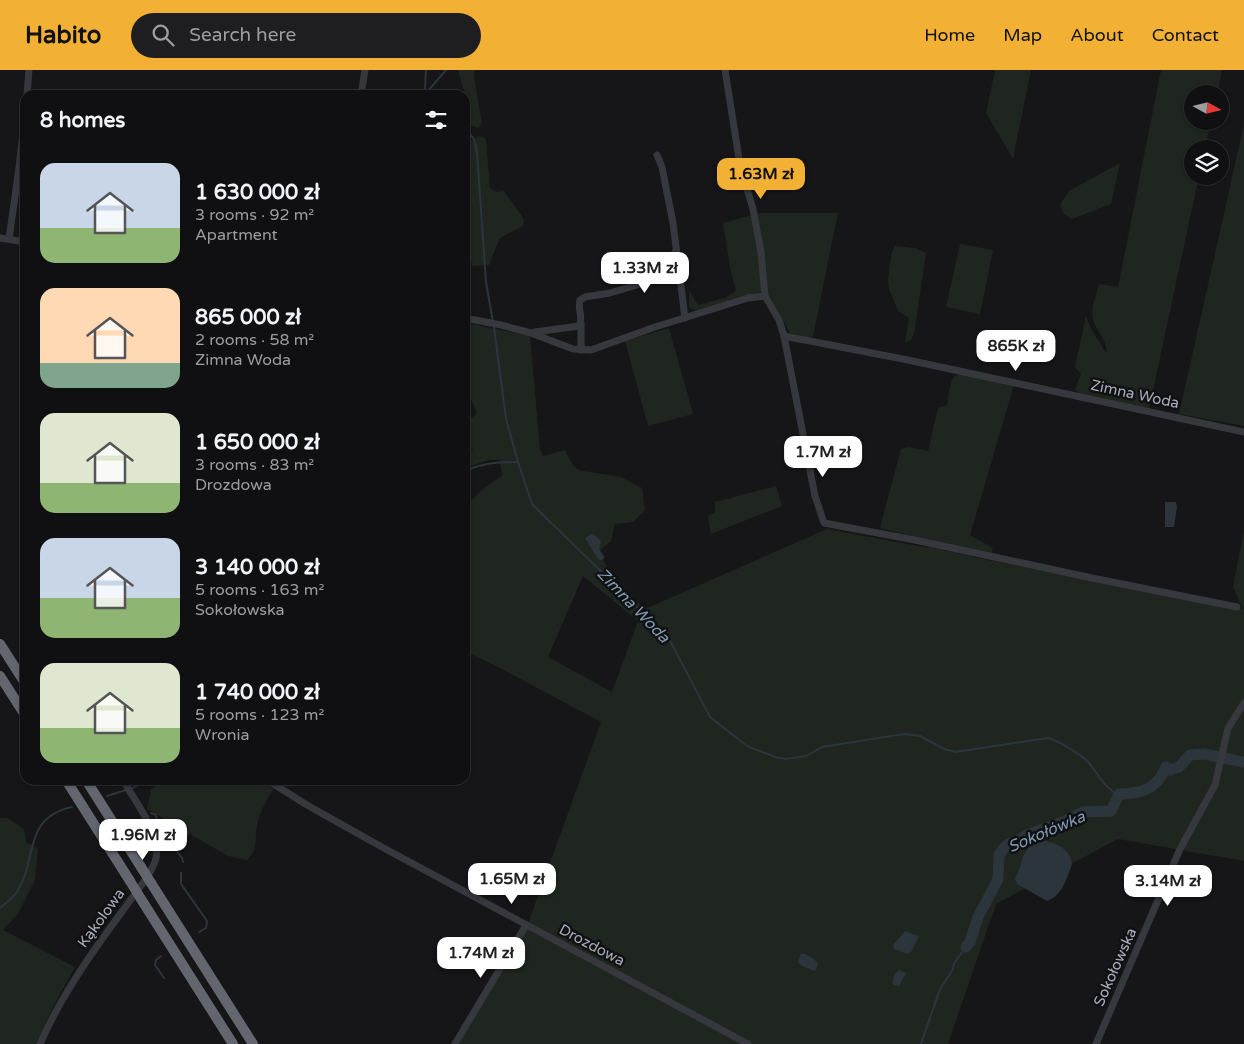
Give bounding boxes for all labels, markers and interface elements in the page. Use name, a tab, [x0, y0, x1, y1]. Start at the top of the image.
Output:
search box	[131, 13, 481, 58]
text: Habito	[25, 21, 101, 50]
icon: search	[149, 21, 177, 49]
text: Search here	[189, 24, 296, 46]
text: Home	[924, 24, 975, 46]
text: Map	[1003, 24, 1042, 46]
text: About	[1070, 24, 1124, 46]
text: Contact	[1152, 24, 1219, 46]
north arrow	[1184, 85, 1229, 130]
map controls	[1184, 85, 1229, 185]
icon: filters	[422, 106, 450, 134]
text: 8 homes	[40, 108, 125, 133]
button: layers	[1184, 140, 1229, 185]
pin: 1.63M zł	[709, 158, 813, 200]
text: 1.63M zł	[728, 164, 794, 184]
text: 1 630 000 zł	[195, 180, 320, 205]
icon: home	[80, 183, 140, 243]
text: 3 rooms · 92 m²	[195, 205, 314, 225]
text: Apartment	[195, 225, 278, 245]
pin: 1.33M zł	[593, 252, 697, 294]
text: 1.33M zł	[612, 258, 678, 278]
text: 865 000 zł	[195, 305, 301, 330]
icon: home	[80, 308, 140, 368]
text: 2 rooms · 58 m²	[195, 330, 314, 350]
pin: 865K zł	[970, 330, 1062, 372]
text: 865K zł	[987, 336, 1045, 356]
text: Zimna Woda	[195, 350, 291, 370]
street label: Zimna Woda	[1089, 376, 1181, 412]
text: 1 650 000 zł	[195, 430, 320, 455]
icon: home	[80, 433, 140, 493]
pin: 1.7M zł	[777, 436, 869, 478]
text: 1.7M zł	[795, 442, 851, 462]
text: 3 rooms · 83 m²	[195, 455, 314, 475]
text: Drozdowa	[195, 475, 272, 495]
text: 3 140 000 zł	[195, 555, 320, 580]
icon: home	[80, 558, 140, 618]
water label: Zimna Woda	[593, 564, 675, 648]
text: 5 rooms · 163 m²	[195, 580, 324, 600]
text: Sokołowska	[195, 600, 285, 620]
text: 1 740 000 zł	[195, 680, 320, 705]
icon: home	[80, 683, 140, 743]
text: 5 rooms · 123 m²	[195, 705, 324, 725]
text: Wronia	[195, 725, 250, 745]
water label: Sokołówka	[1005, 806, 1089, 857]
pin: 1.96M zł	[91, 818, 195, 861]
text: 1.96M zł	[110, 825, 176, 845]
pin: 1.65M zł	[460, 862, 564, 905]
pin: 3.14M zł	[1116, 864, 1220, 907]
text: 1.65M zł	[479, 869, 545, 889]
text: 3.14M zł	[1135, 871, 1201, 891]
street label: Kąkolowa	[74, 885, 128, 951]
street label: Drozdowa	[556, 920, 628, 970]
street label: Sokołowska	[1090, 925, 1140, 1009]
pin: 1.74M zł	[429, 936, 533, 979]
text: 1.74M zł	[448, 943, 514, 963]

